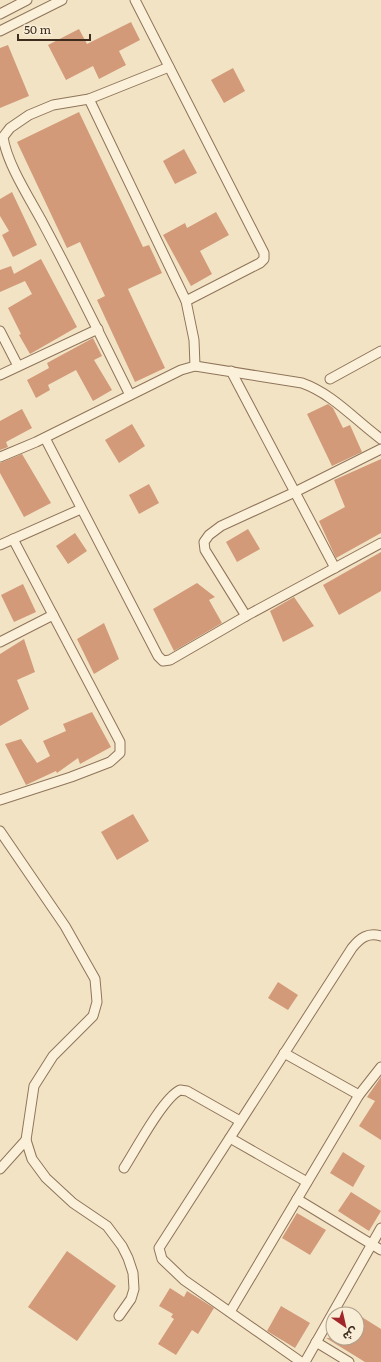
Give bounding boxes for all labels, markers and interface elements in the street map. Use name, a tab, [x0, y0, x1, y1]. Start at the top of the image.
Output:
scale bar	[18, 16, 90, 42]
text: 50 m	[24, 20, 51, 38]
north arrow	[325, 1306, 365, 1346]
text: ش	[340, 1324, 362, 1346]

